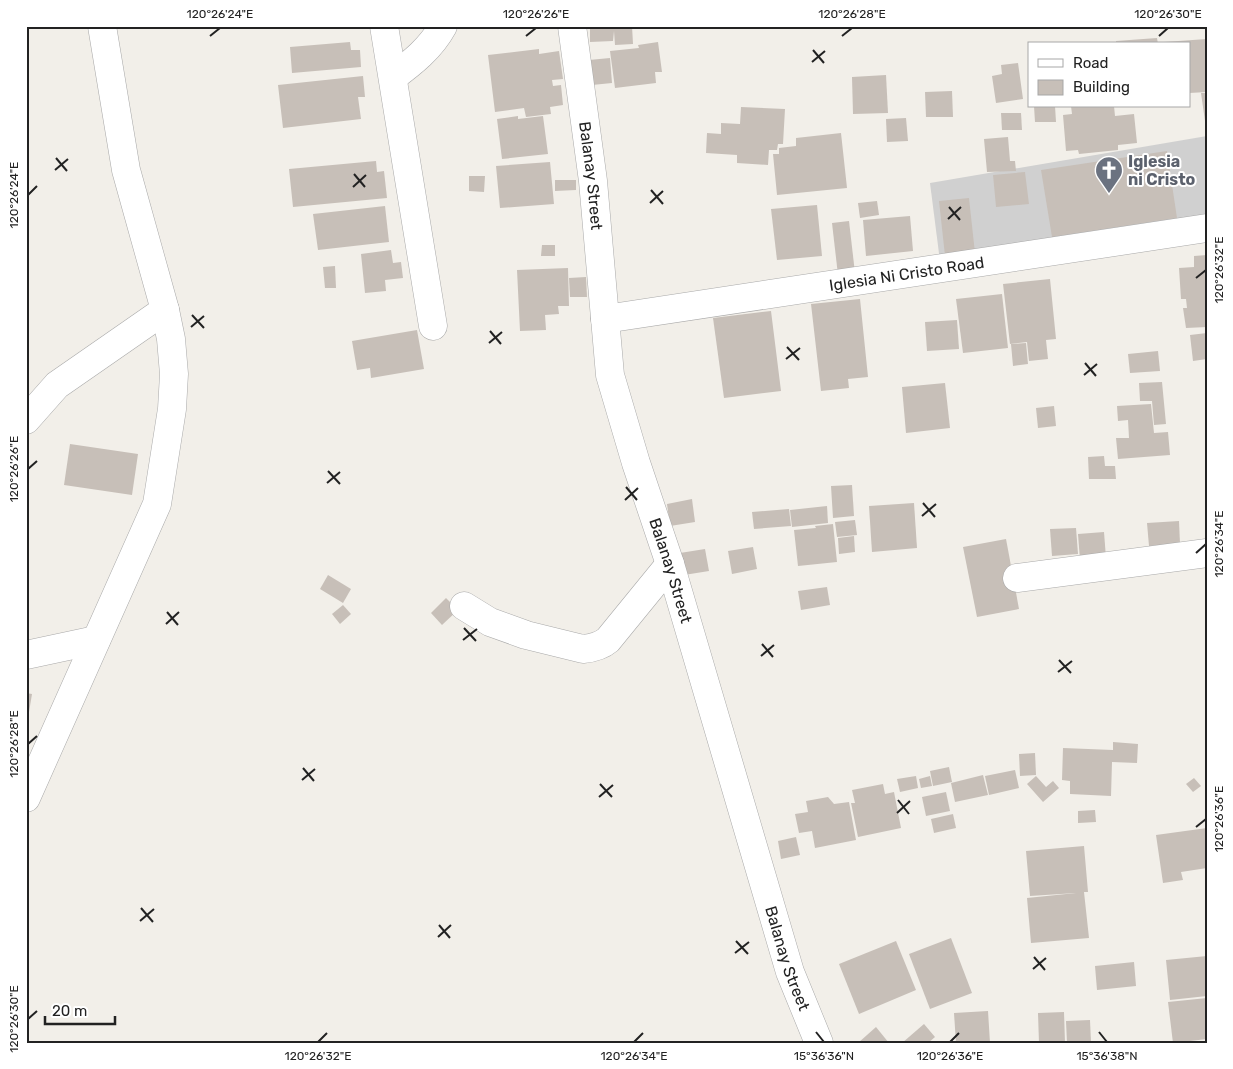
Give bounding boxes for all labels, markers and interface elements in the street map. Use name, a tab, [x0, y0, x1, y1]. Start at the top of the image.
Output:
text: 120°26'24"E	[187, 7, 253, 21]
text: 120°26'26"E	[503, 7, 569, 21]
text: 120°26'28"E	[818, 7, 886, 21]
text: 120°26'30"E	[1134, 7, 1202, 21]
legend	[1028, 42, 1190, 108]
text: Road	[1073, 54, 1109, 72]
text: Building	[1073, 78, 1130, 96]
street label: Balanay Street	[576, 120, 607, 231]
place label: Iglesia ni Cristo	[1128, 152, 1196, 189]
church icon: Iglesia ni Cristo	[1094, 155, 1124, 194]
text: 120°26'24"E	[7, 162, 21, 228]
text: 120°26'32"E	[1212, 237, 1226, 303]
street label: Iglesia Ni Cristo Road	[828, 252, 985, 295]
text: 120°26'26"E	[7, 436, 21, 502]
text: 120°26'34"E	[1212, 510, 1226, 578]
street label: Balanay Street	[646, 515, 696, 625]
text: 120°26'28"E	[7, 710, 21, 778]
text: 120°26'36"E	[1212, 786, 1226, 852]
street label: Balanay Street	[762, 904, 814, 1013]
text: 120°26'30"E	[7, 985, 21, 1053]
scale bar	[45, 994, 115, 1026]
text: 20 m	[52, 1002, 87, 1020]
text: 120°26'32"E	[285, 1049, 351, 1063]
text: 120°26'34"E	[600, 1049, 668, 1063]
text: 15°36'36"N	[794, 1049, 854, 1063]
text: 120°26'36"E	[917, 1049, 983, 1063]
text: 15°36'38"N	[1076, 1049, 1138, 1063]

